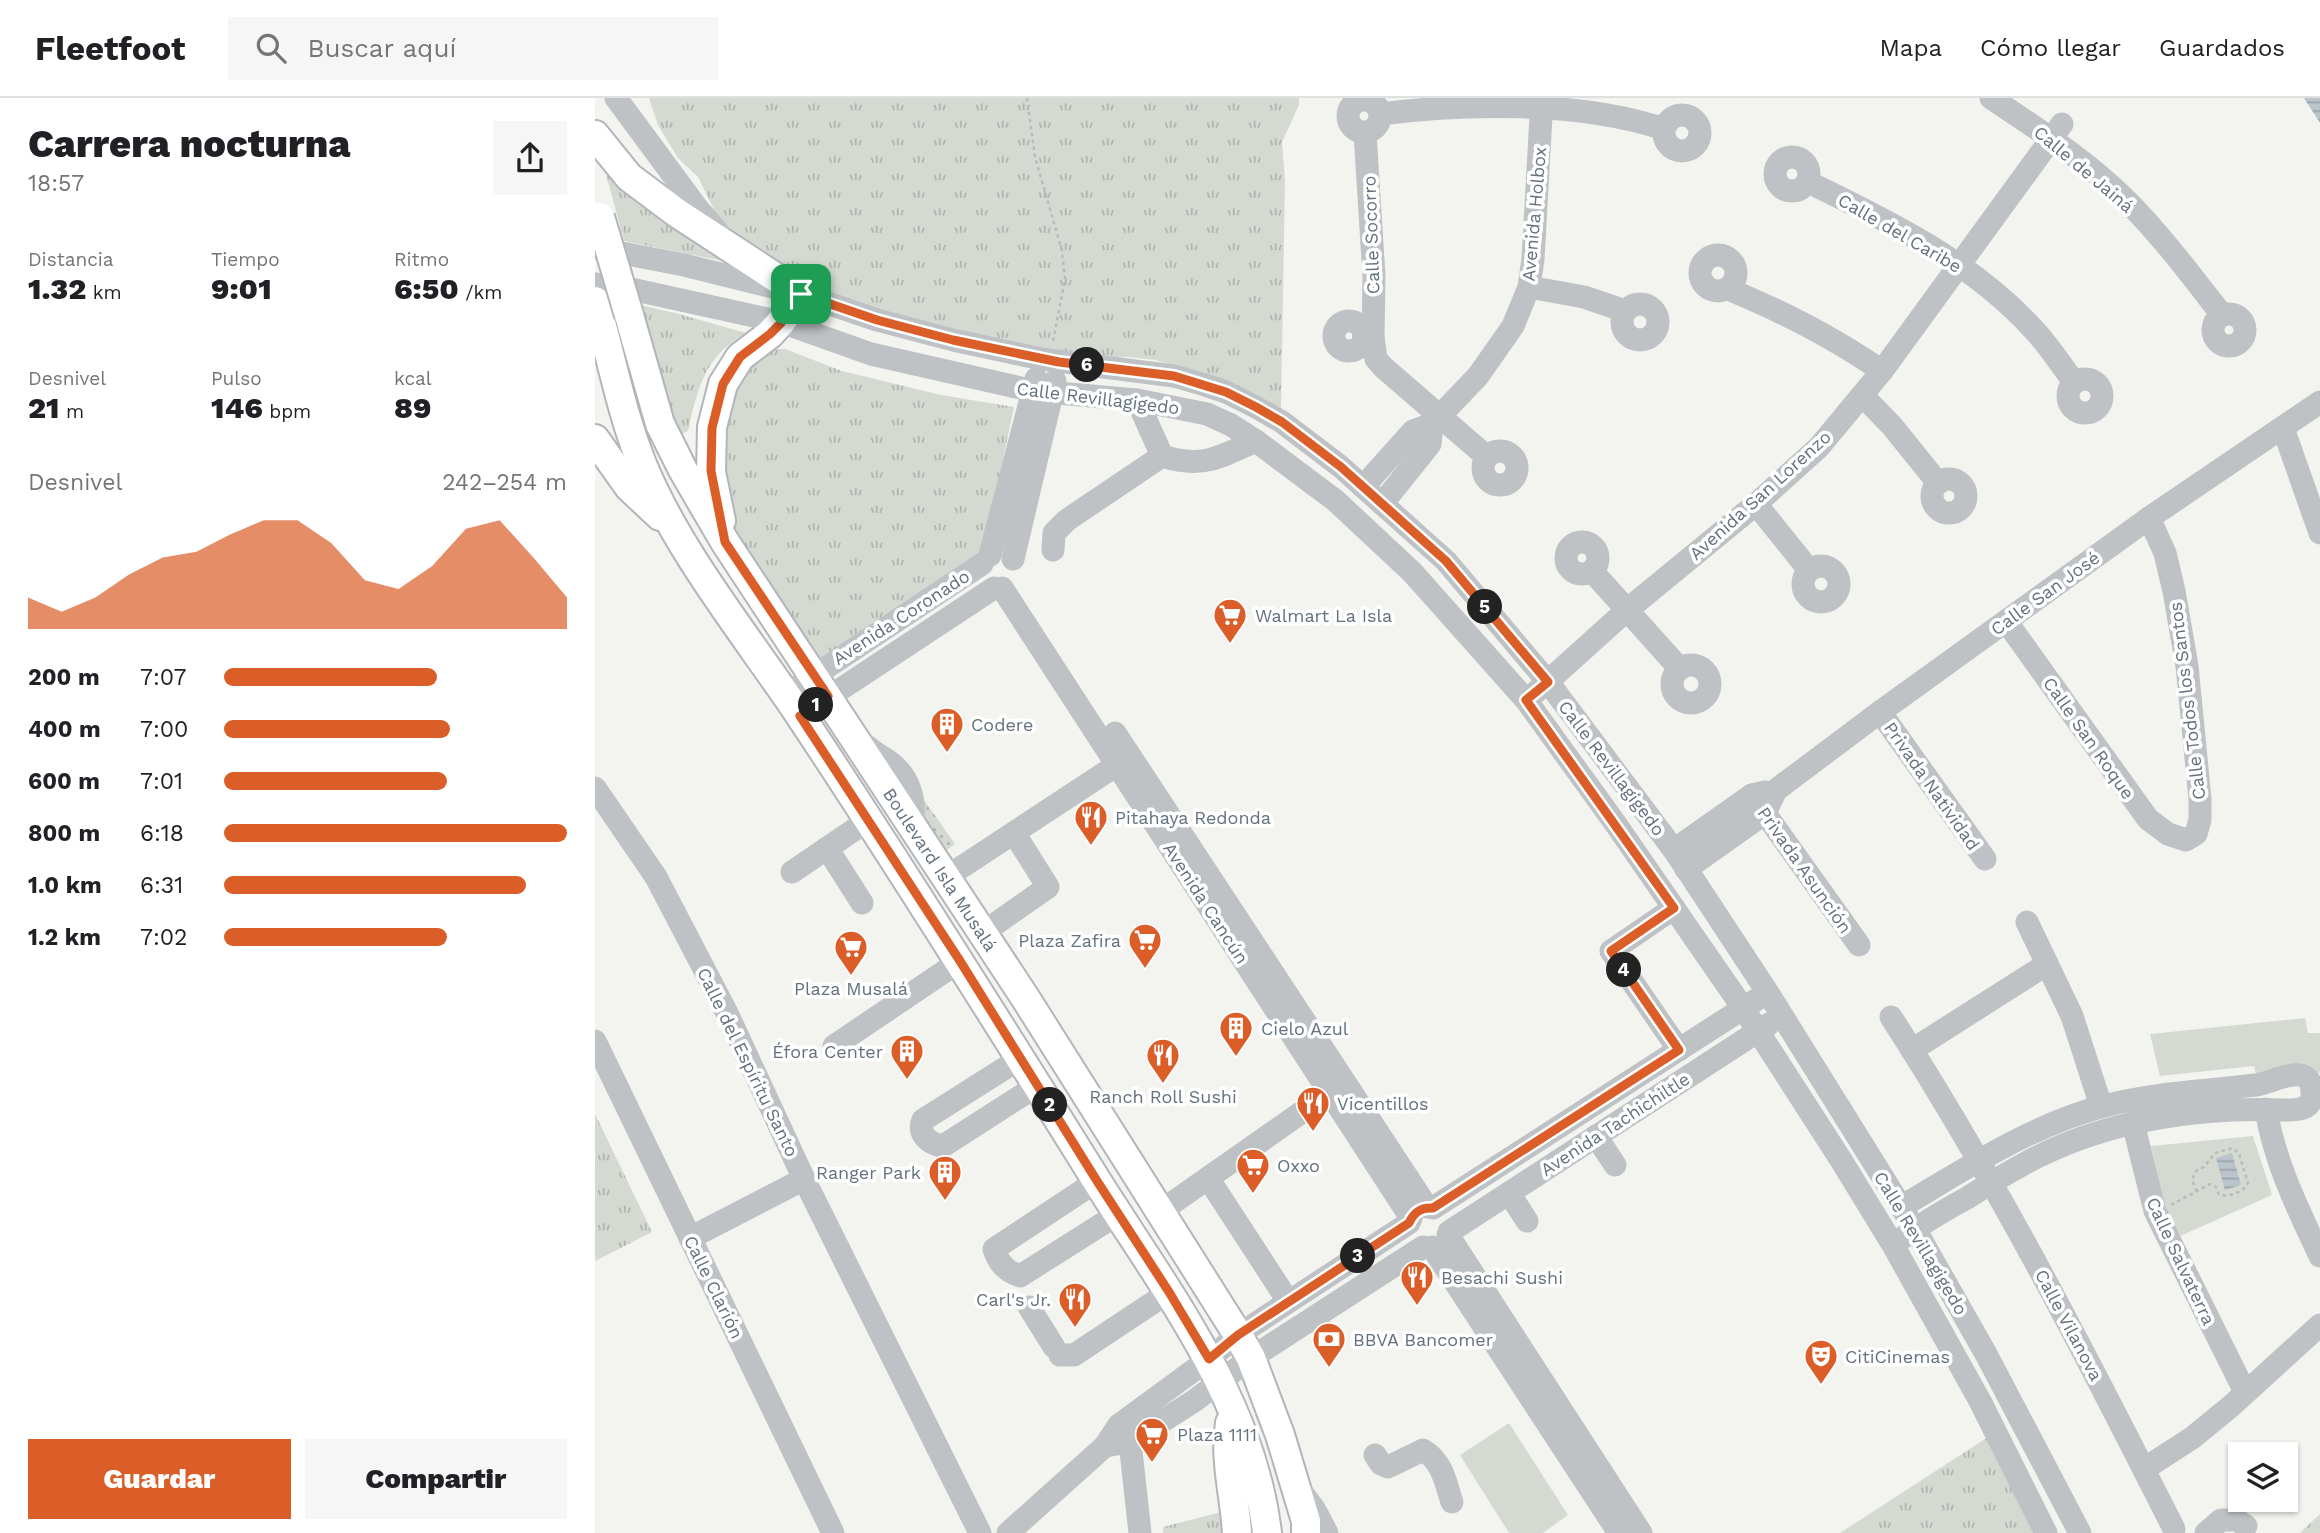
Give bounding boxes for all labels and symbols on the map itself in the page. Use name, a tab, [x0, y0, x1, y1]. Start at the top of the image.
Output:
street label: Calle de Jainá	[2030, 121, 2138, 217]
street label: Avenida Holbox	[1518, 146, 1550, 282]
street label: Calle Socorro	[1358, 175, 1384, 295]
street label: Calle del Caribe	[1835, 189, 1965, 277]
pin	[771, 264, 831, 324]
pin: 6	[1070, 348, 1105, 382]
street label: Calle Revillagigedo	[1016, 378, 1180, 418]
street label: Avenida San Lorenzo	[1685, 426, 1835, 564]
street label: Calle San José	[1987, 547, 2103, 639]
street label: Avenida Coronado	[829, 565, 973, 669]
pin: 5	[1467, 589, 1503, 624]
supermarket icon: Walmart La Isla	[1211, 596, 1249, 645]
street label: Calle Todos los Santos	[2164, 601, 2210, 801]
place label: Walmart La Isla	[1255, 605, 1392, 626]
street label: Calle San Roque	[2039, 673, 2139, 803]
pin: 1	[799, 688, 833, 722]
street label: Calle Revillagigedo	[1554, 696, 1670, 840]
building icon: Codere	[928, 705, 966, 754]
place label: Codere	[971, 714, 1033, 735]
street label: Privada Natividad	[1880, 718, 1984, 854]
street label: Boulevard Isla Musalá	[879, 784, 1002, 955]
restaurant icon: Pitahaya Redonda	[1072, 798, 1110, 847]
street label: Privada Asunción	[1754, 803, 1856, 937]
place label: Pitahaya Redonda	[1115, 807, 1271, 828]
street label: Avenida Cancún	[1159, 839, 1253, 967]
supermarket icon: Plaza Zafira	[1126, 921, 1164, 970]
supermarket icon: Plaza Musalá	[832, 928, 870, 977]
place label: Plaza Zafira	[1018, 930, 1121, 951]
pin: 4	[1607, 952, 1641, 988]
street label: Calle del Espíritu Santo	[693, 964, 803, 1160]
place label: Plaza Musalá	[794, 978, 908, 999]
building icon: Cielo Azul	[1217, 1009, 1255, 1058]
place label: Cielo Azul	[1261, 1018, 1349, 1039]
building icon: Éfora Center	[888, 1032, 926, 1081]
restaurant icon: Ranch Roll Sushi	[1144, 1036, 1182, 1085]
place label: Éfora Center	[772, 1041, 883, 1062]
street label: Avenida Tachichiltle	[1537, 1068, 1693, 1180]
restaurant icon: Vicentillos	[1294, 1084, 1332, 1133]
place label: Ranch Roll Sushi	[1089, 1086, 1237, 1107]
pin: 2	[1033, 1088, 1067, 1122]
place label: Vicentillos	[1337, 1093, 1429, 1114]
supermarket icon: Oxxo	[1234, 1146, 1272, 1195]
building icon: Ranger Park	[926, 1153, 964, 1202]
place label: Oxxo	[1277, 1155, 1320, 1176]
place label: Ranger Park	[816, 1162, 921, 1183]
street label: Calle Revillagigedo	[1870, 1167, 1972, 1319]
street label: Calle Salvaterra	[2142, 1194, 2220, 1328]
street label: Calle Clarión	[680, 1232, 748, 1342]
pin: 3	[1341, 1238, 1375, 1274]
restaurant icon: Besachi Sushi	[1398, 1258, 1436, 1307]
street label: Calle Vilanova	[2031, 1266, 2107, 1384]
place label: Besachi Sushi	[1441, 1267, 1563, 1288]
restaurant icon: Carl's Jr.	[1056, 1280, 1094, 1329]
place label: Carl's Jr.	[976, 1289, 1051, 1310]
bank icon: BBVA Bancomer	[1310, 1320, 1348, 1369]
place label: BBVA Bancomer	[1353, 1329, 1493, 1350]
theatre icon: CitiCinemas	[1802, 1337, 1840, 1386]
place label: CitiCinemas	[1845, 1346, 1950, 1367]
supermarket icon: Plaza 1111	[1133, 1415, 1171, 1464]
place label: Plaza 1111	[1177, 1424, 1257, 1445]

